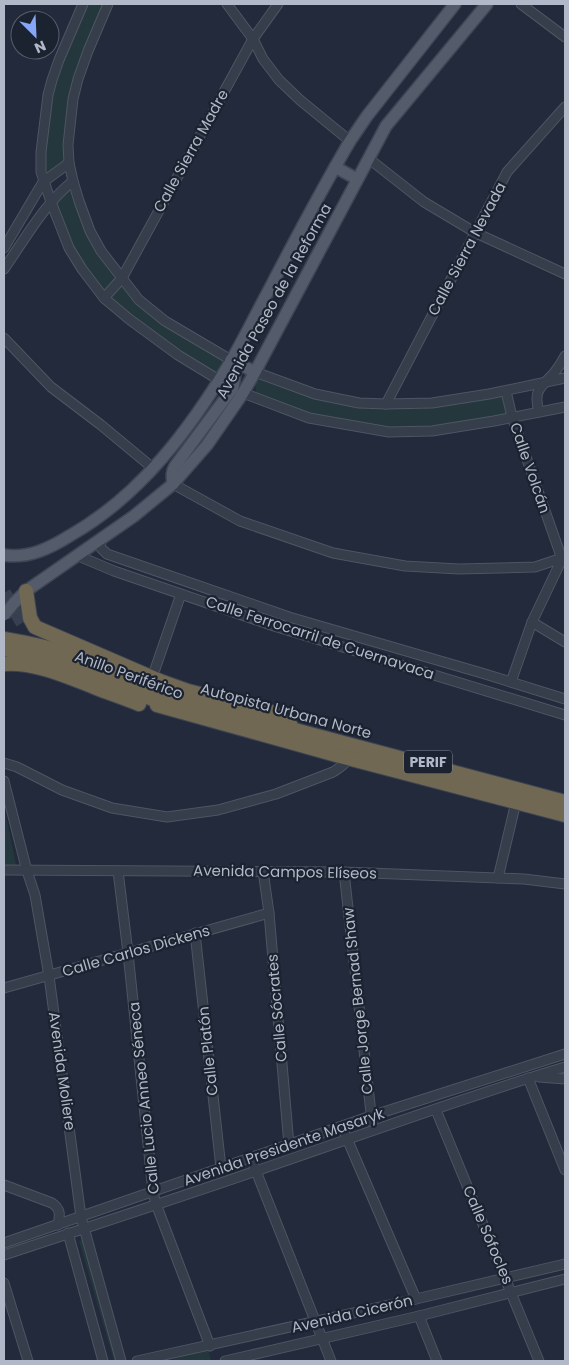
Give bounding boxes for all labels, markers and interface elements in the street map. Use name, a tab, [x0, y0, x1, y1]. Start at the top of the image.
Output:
north arrow	[10, 10, 60, 60]
text: N	[31, 36, 49, 58]
street label: Calle Sierra Madre	[148, 85, 233, 216]
street label: Calle Sierra Nevada	[422, 178, 511, 319]
street label: Avenida Paseo de la Reforma	[211, 199, 336, 402]
street label: Calle Volcán	[505, 420, 556, 516]
street label: Calle Ferrocarril de Cuernavaca	[203, 591, 437, 684]
street label: Anillo Periférico	[72, 645, 186, 704]
street label: Autopista Urbana Norte	[198, 678, 374, 743]
road number: PERIF	[404, 750, 452, 774]
street label: Avenida Campos Elíseos	[193, 859, 377, 884]
street label: Calle Jorge Bernad Shaw	[337, 906, 378, 1096]
street label: Calle Carlos Dickens	[60, 919, 212, 982]
street label: Calle Sócrates	[261, 953, 292, 1063]
street label: Calle Lucio Anneo Séneca	[123, 1001, 164, 1195]
street label: Calle Platón	[192, 1005, 223, 1097]
street label: Avenida Moliere	[44, 1010, 81, 1132]
street label: Avenida Presidente Masaryk	[181, 1102, 387, 1191]
street label: Calle Sófocles	[458, 1182, 519, 1288]
street label: Avenida Cicerón	[289, 1289, 415, 1338]

